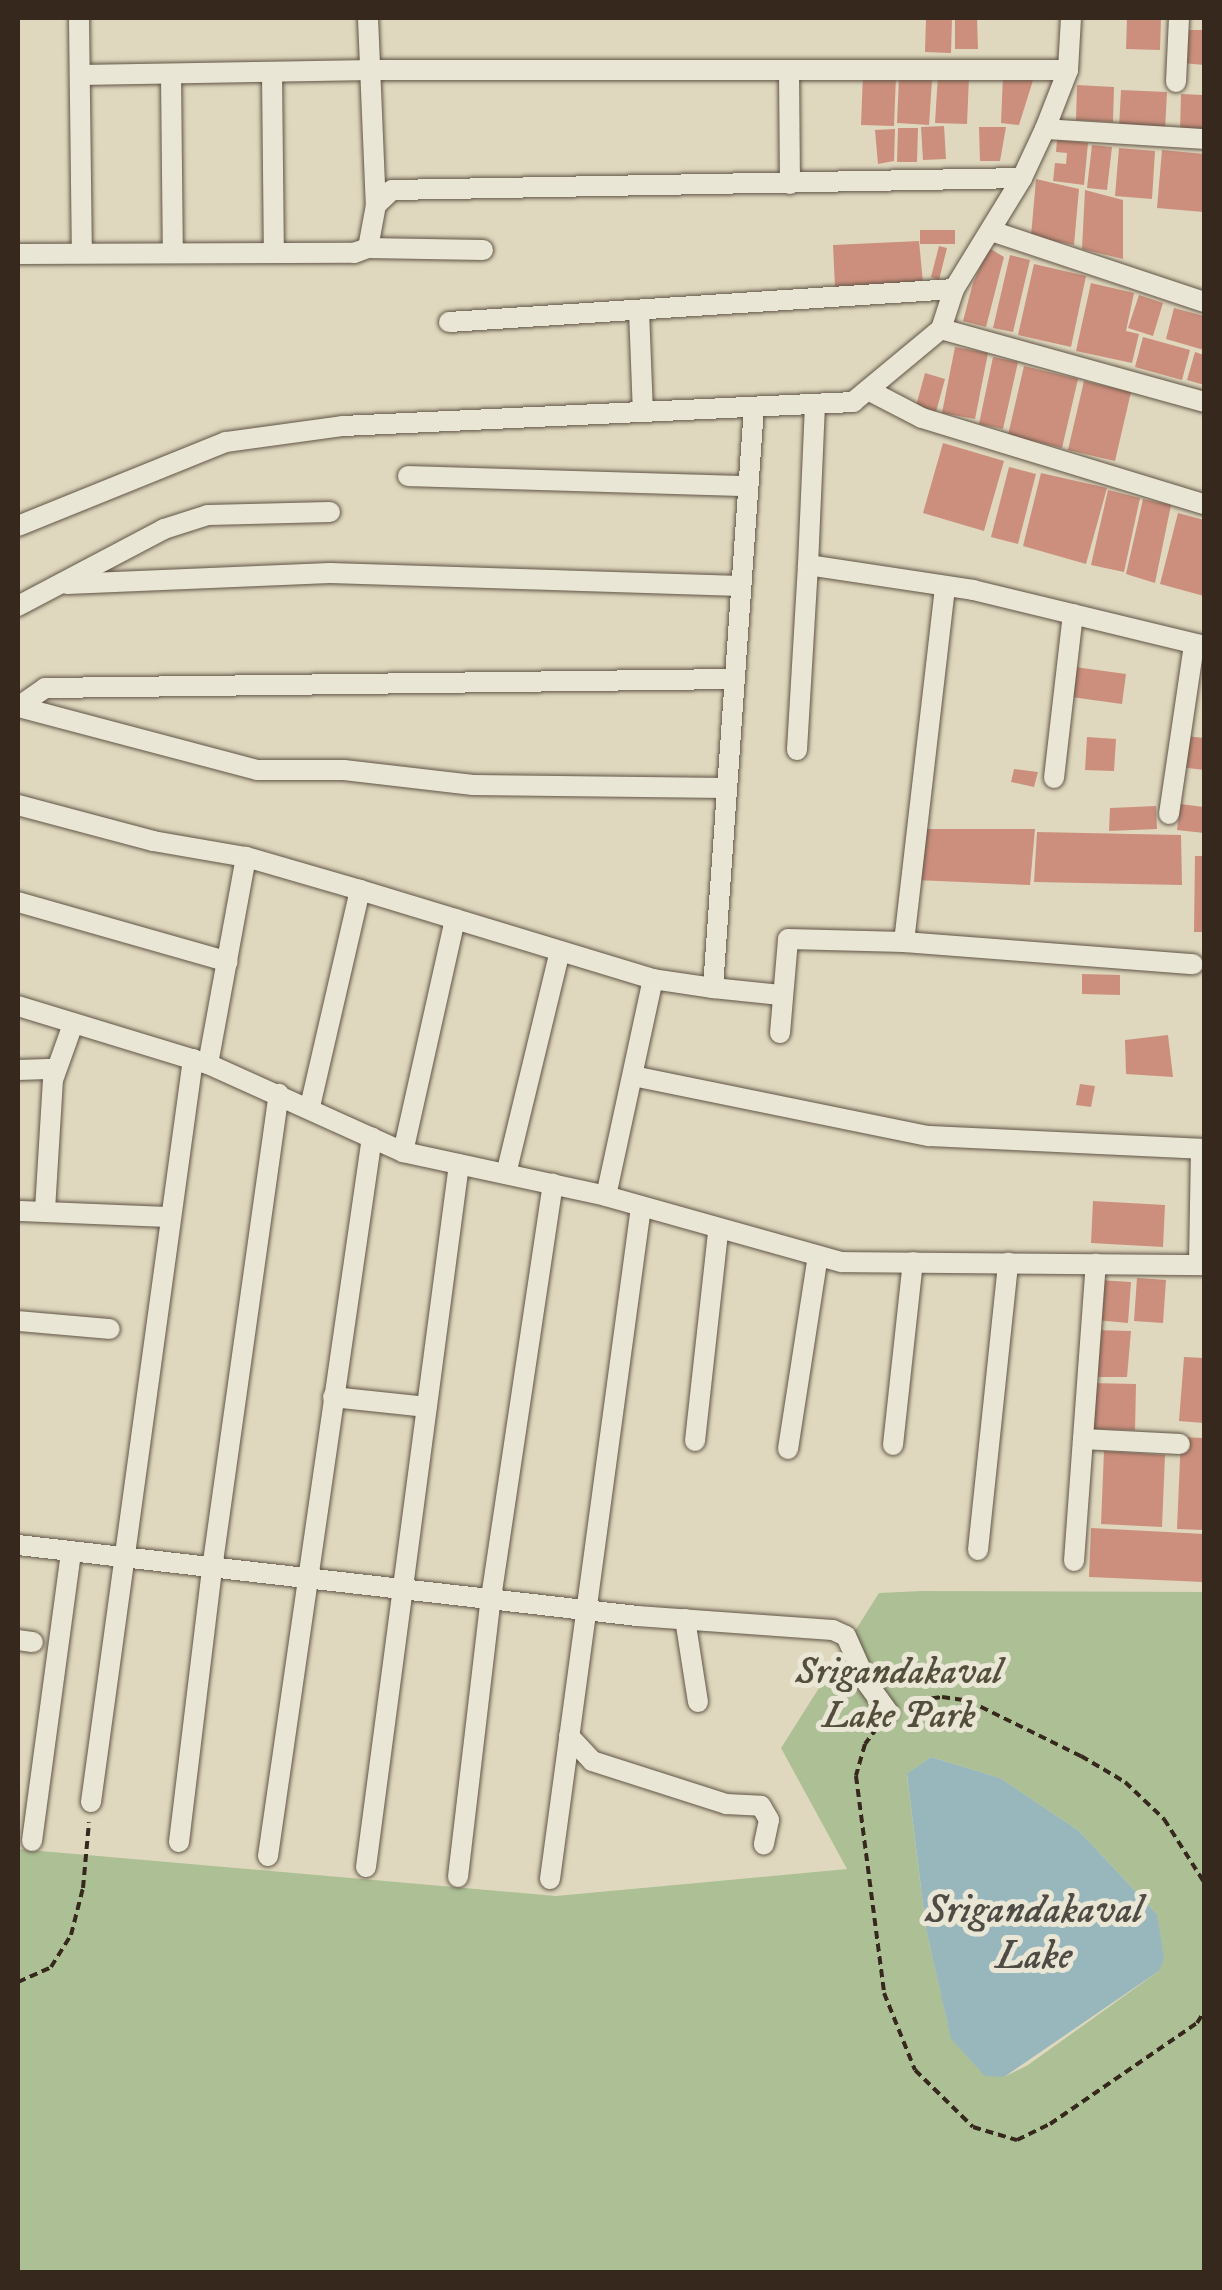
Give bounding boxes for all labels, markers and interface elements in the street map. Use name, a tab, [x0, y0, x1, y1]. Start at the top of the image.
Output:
park label: Srigandakaval Lake Park	[795, 1650, 1003, 1740]
water label: Srigandakaval Lake	[925, 1887, 1143, 1981]

